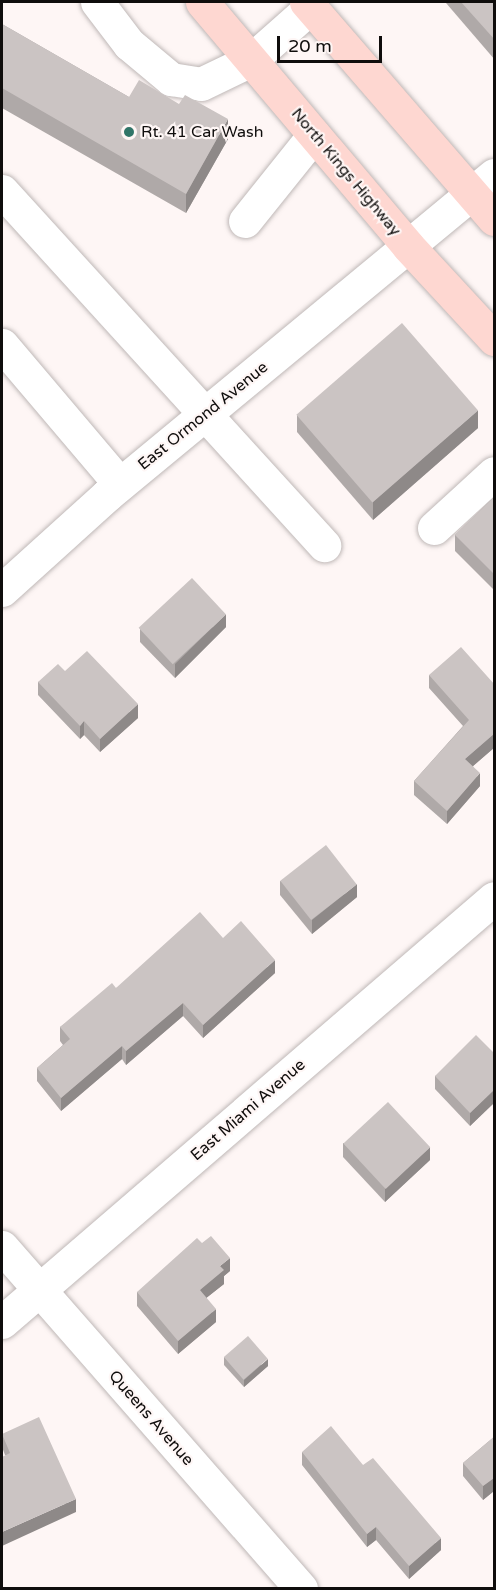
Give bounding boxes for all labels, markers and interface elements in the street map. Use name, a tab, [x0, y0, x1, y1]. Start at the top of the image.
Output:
scale bar	[280, 24, 385, 62]
text: 20 m	[288, 35, 332, 57]
street label: North Kings Highway	[287, 104, 405, 240]
place label: Rt. 41 Car Wash	[141, 122, 263, 142]
marker: Rt. 41 Car Wash	[122, 125, 136, 139]
street label: East Ormond Avenue	[134, 358, 272, 474]
street label: East Miami Avenue	[187, 1055, 309, 1165]
street label: Queens Avenue	[105, 1367, 197, 1469]

